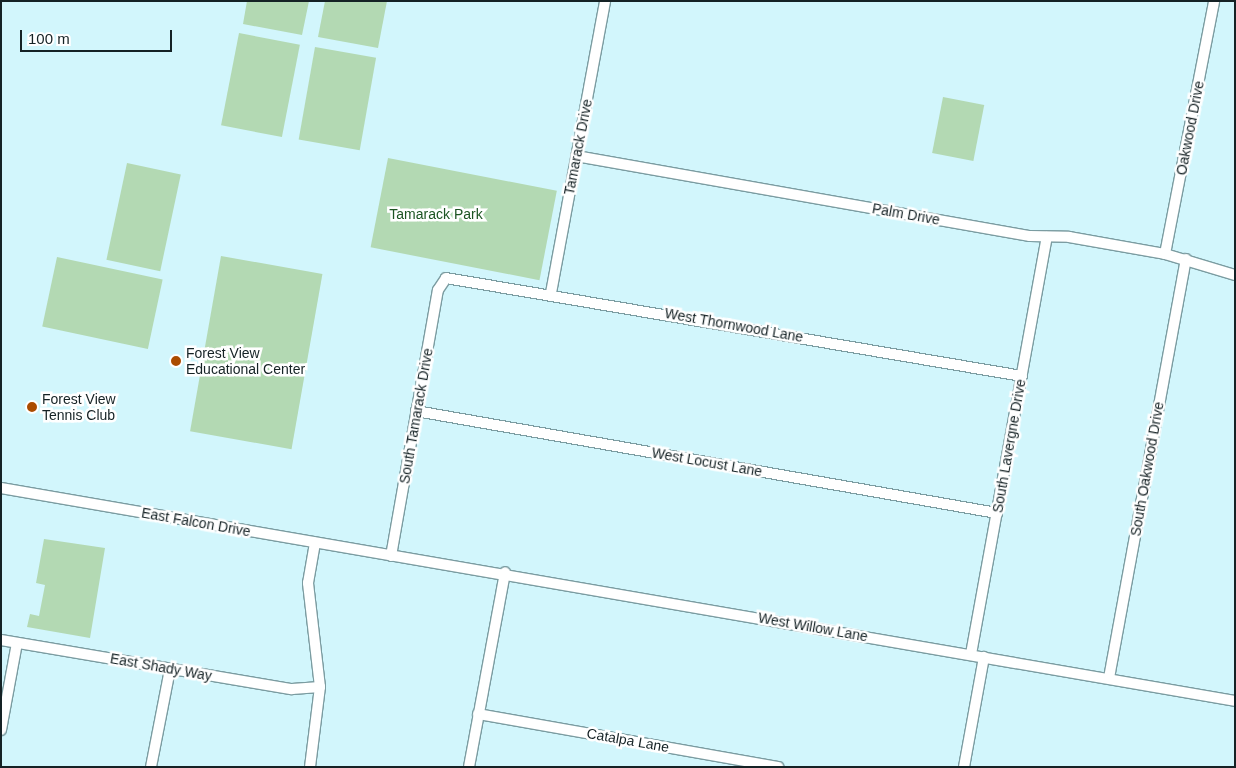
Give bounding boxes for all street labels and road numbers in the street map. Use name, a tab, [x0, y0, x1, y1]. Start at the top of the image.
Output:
street label: Oakwood Drive	[1173, 79, 1207, 177]
street label: Tamarack Drive	[560, 98, 596, 196]
street label: Palm Drive	[871, 200, 941, 228]
street label: West Thornwood Lane	[663, 305, 805, 345]
street label: South Tamarack Drive	[396, 347, 436, 485]
street label: South Lavergne Drive	[989, 378, 1029, 514]
street label: South Oakwood Drive	[1127, 400, 1167, 538]
street label: West Locust Lane	[650, 444, 764, 480]
street label: East Falcon Drive	[140, 504, 252, 540]
street label: West Willow Lane	[757, 609, 869, 645]
street label: East Shady Way	[109, 650, 213, 684]
street label: Catalpa Lane	[586, 724, 670, 756]

